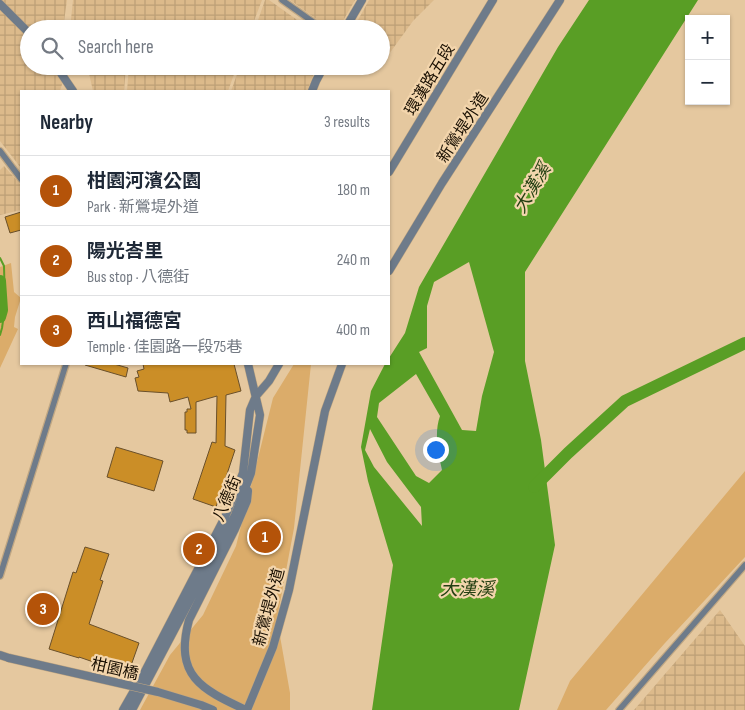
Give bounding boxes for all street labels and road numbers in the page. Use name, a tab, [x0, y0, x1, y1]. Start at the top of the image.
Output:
street label: 環漢路五段	[402, 41, 459, 119]
street label: 新鶯堤外道	[434, 89, 493, 167]
street label: 八德街	[209, 473, 246, 524]
street label: 新鶯堤外道	[250, 566, 289, 648]
street label: 柑園橋	[89, 655, 140, 684]

